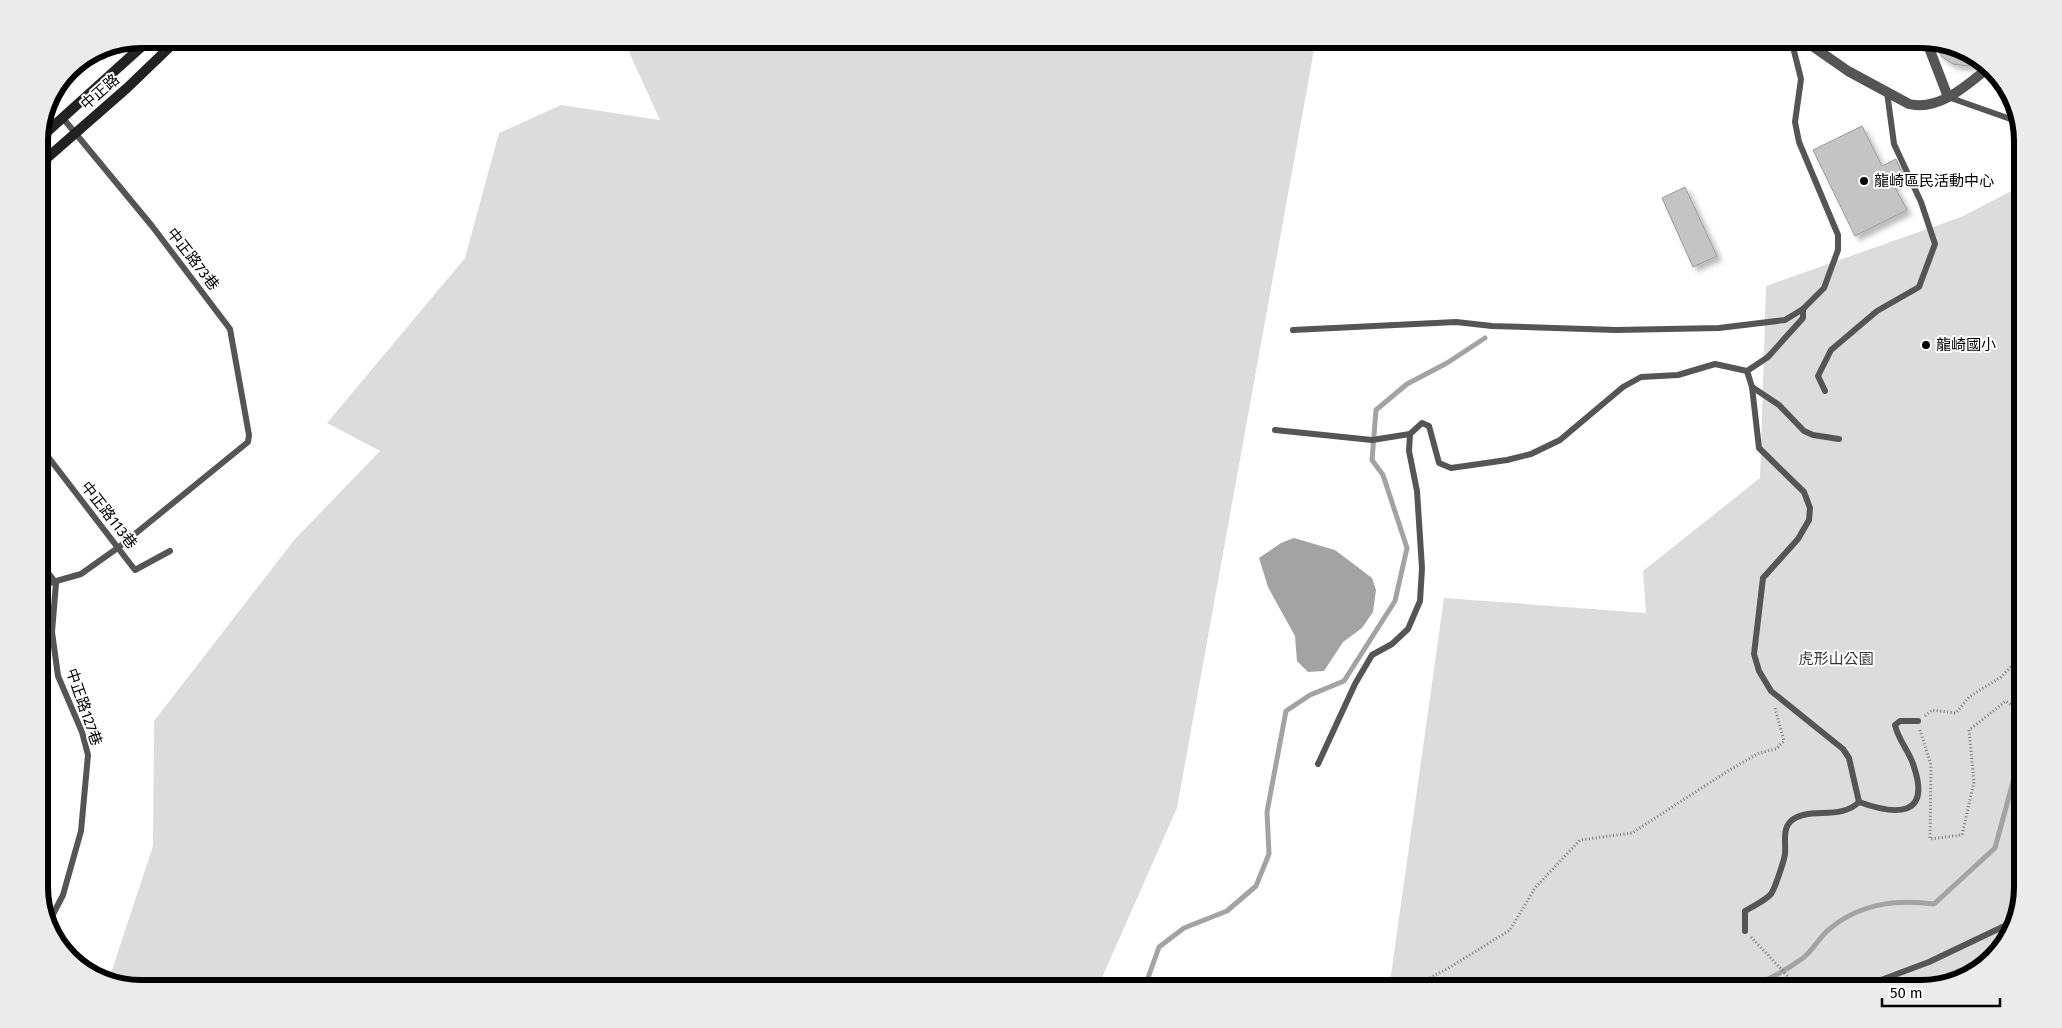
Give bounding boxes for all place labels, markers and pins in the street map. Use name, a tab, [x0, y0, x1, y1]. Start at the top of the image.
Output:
place label: 龍崎區民活動中心	[1874, 172, 1994, 190]
marker: 龍崎區民活動中心	[1858, 175, 1870, 187]
place label: 龍崎國小	[1936, 336, 1996, 354]
marker: 龍崎國小	[1920, 339, 1932, 351]

